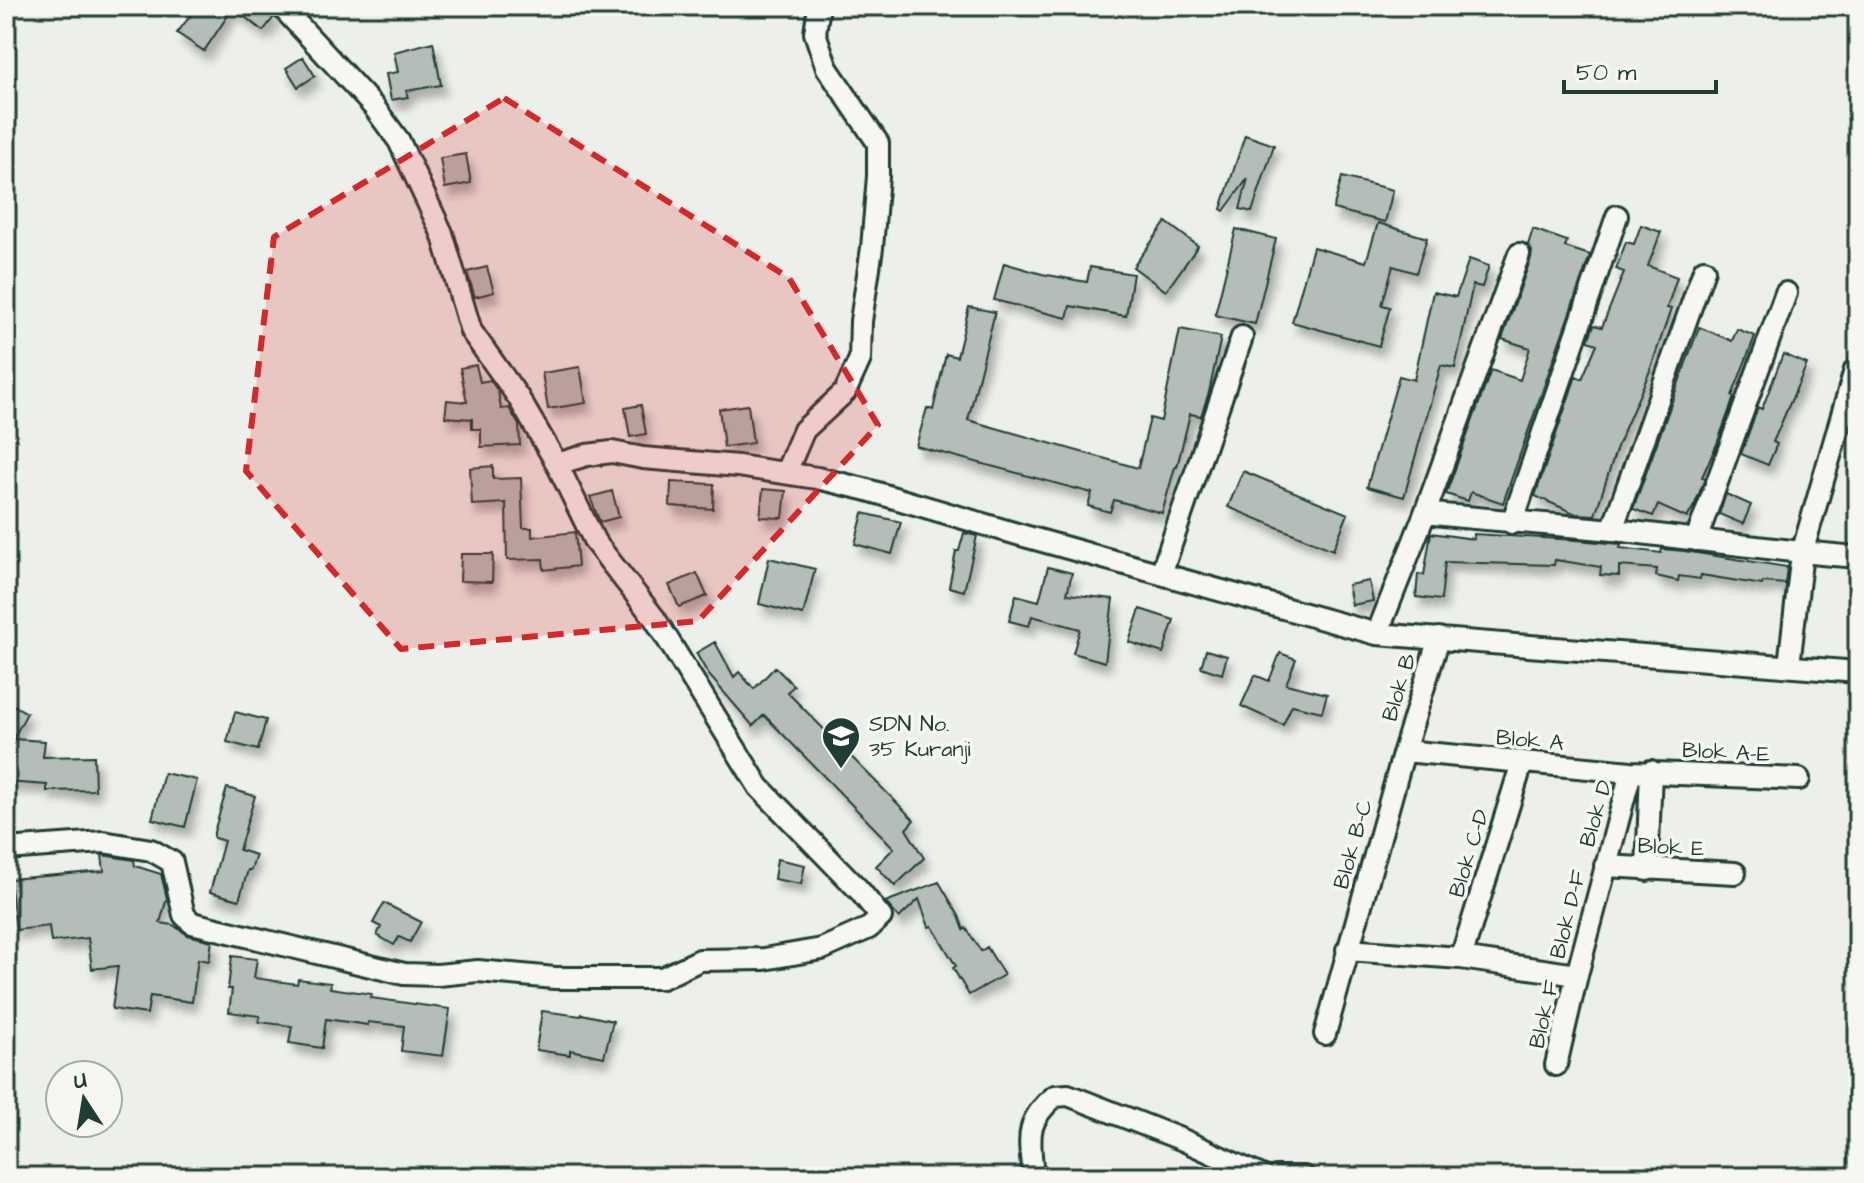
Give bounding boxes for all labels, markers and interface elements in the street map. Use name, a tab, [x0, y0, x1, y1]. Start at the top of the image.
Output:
scale bar	[1564, 44, 1716, 94]
text: 50 m	[1576, 56, 1637, 90]
street label: Blok B	[1374, 649, 1425, 725]
place label: SDN No. 35 Kuranji	[869, 709, 971, 765]
school or university icon: SDN No. 35 Kuranji	[820, 715, 862, 770]
street label: Blok A	[1495, 722, 1565, 759]
street label: Blok A-E	[1681, 735, 1771, 770]
street label: Blok D	[1572, 776, 1621, 850]
street label: Blok B-C	[1326, 796, 1381, 893]
street label: Blok C-D	[1441, 806, 1497, 901]
street label: Blok E	[1637, 830, 1705, 865]
street label: Blok D-F	[1543, 866, 1595, 962]
street label: Blok F	[1522, 976, 1568, 1051]
north arrow	[44, 1059, 124, 1139]
text: U	[71, 1064, 89, 1097]

